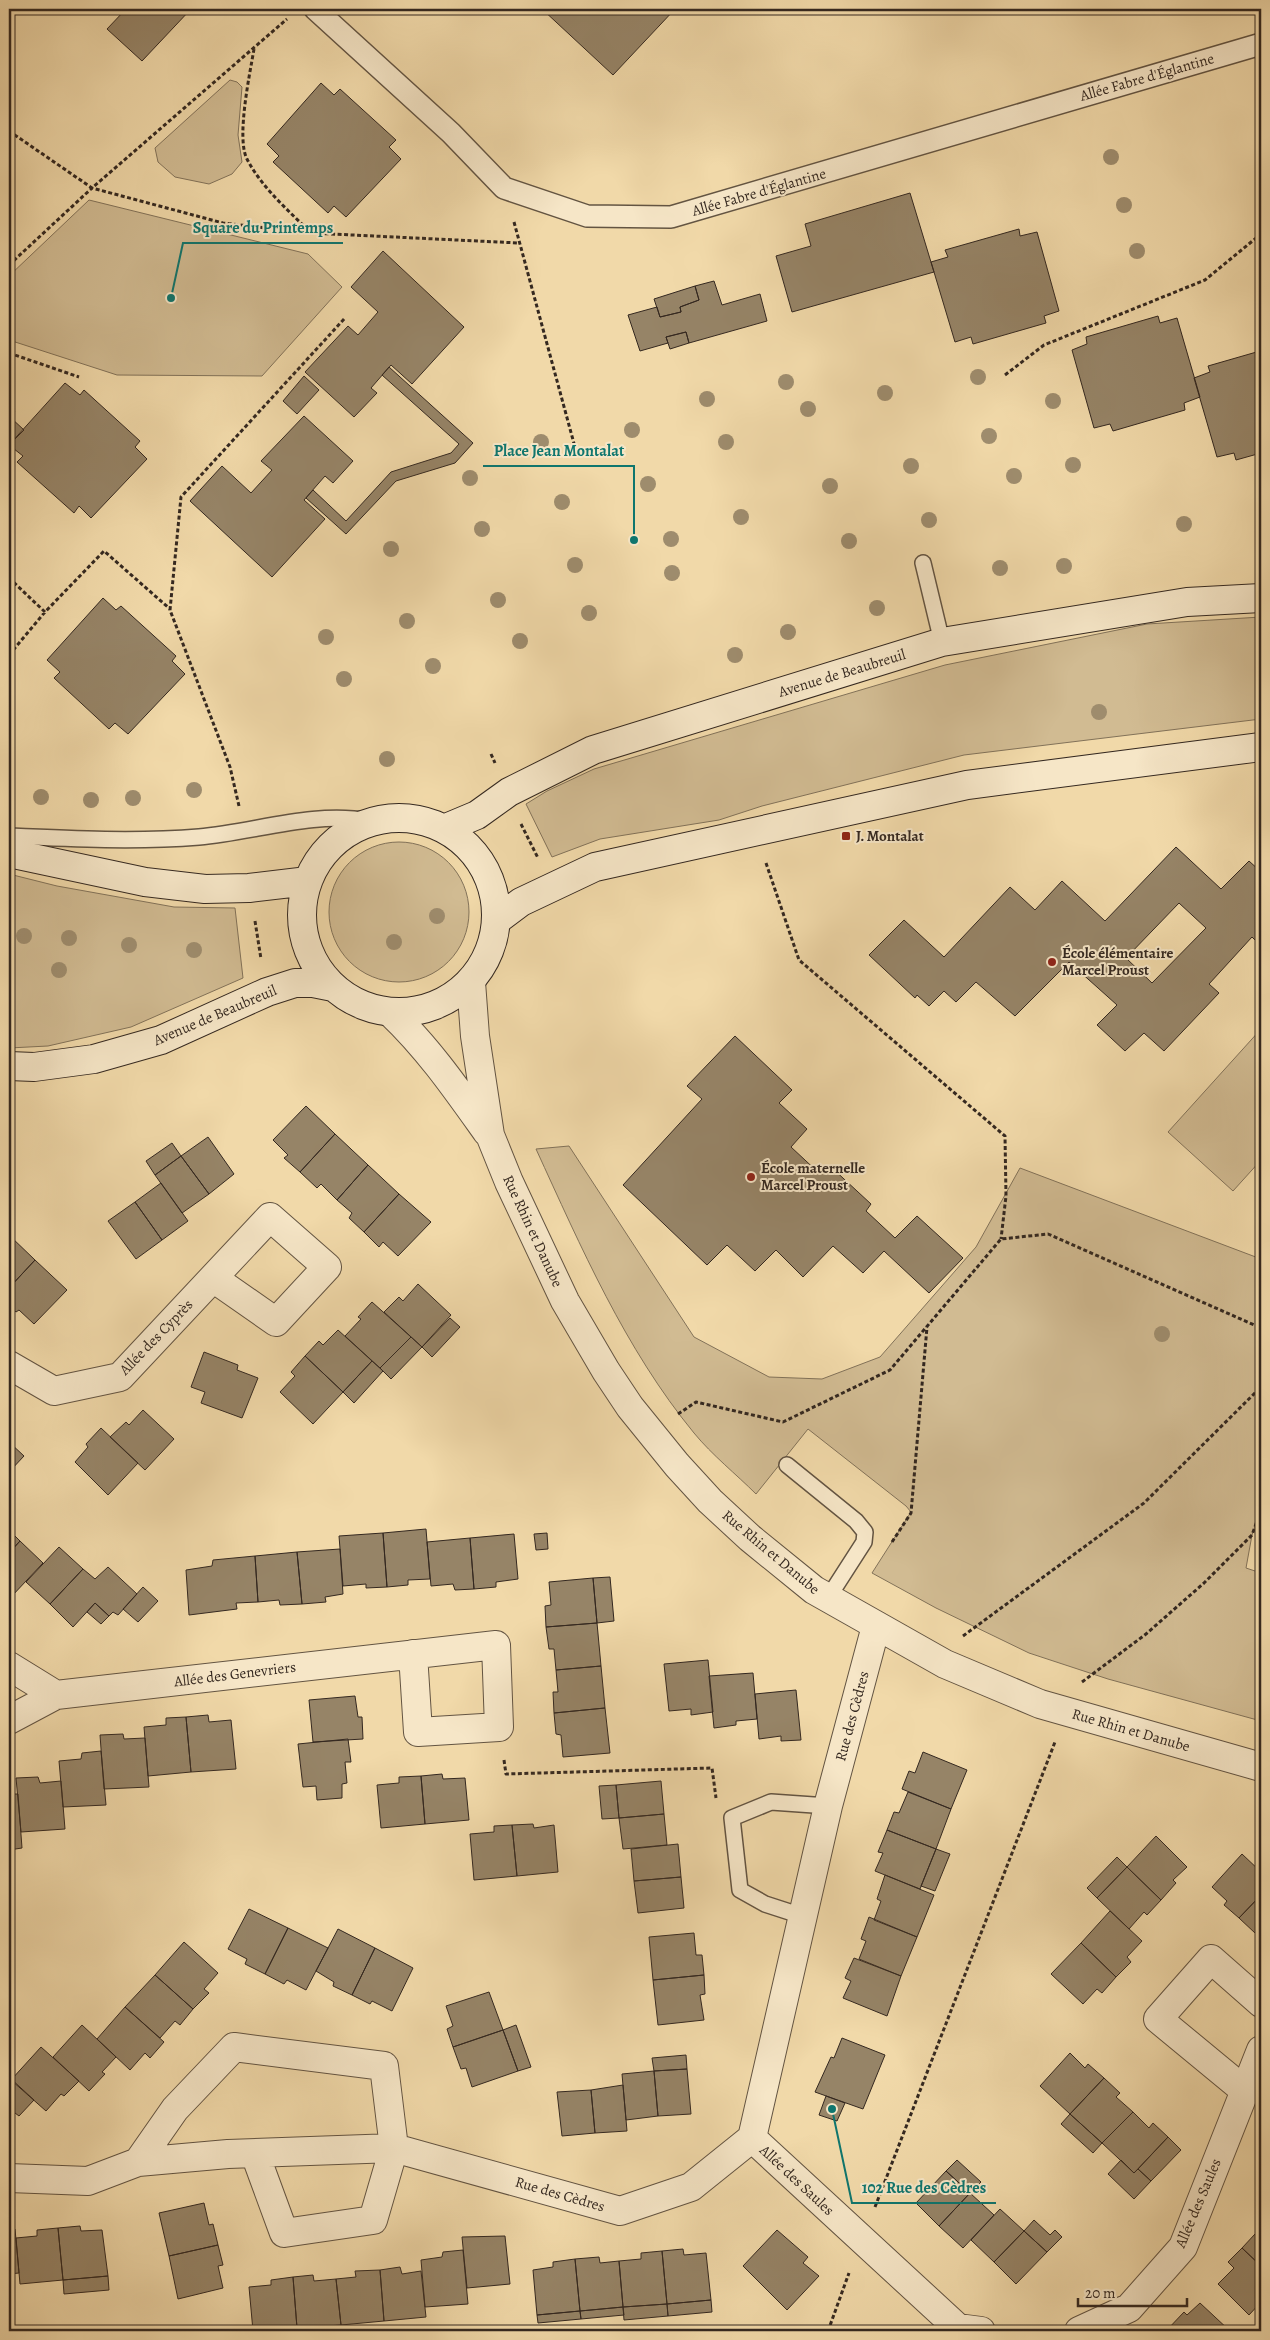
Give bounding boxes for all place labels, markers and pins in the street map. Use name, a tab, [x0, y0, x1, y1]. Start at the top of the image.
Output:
callout: Square du Printemps	[183, 212, 343, 243]
callout: Place Jean Montalat	[483, 435, 634, 466]
place label: J. Montalat	[856, 826, 924, 846]
marker: J. Montalat	[840, 830, 852, 842]
place label: École élémentaire Marcel Proust	[1062, 943, 1173, 980]
marker: École élémentaire Marcel Proust	[1046, 956, 1058, 968]
place label: École maternelle Marcel Proust	[761, 1158, 865, 1195]
marker: École maternelle Marcel Proust	[745, 1171, 757, 1183]
callout: 102 Rue des Cèdres	[852, 2172, 996, 2203]

